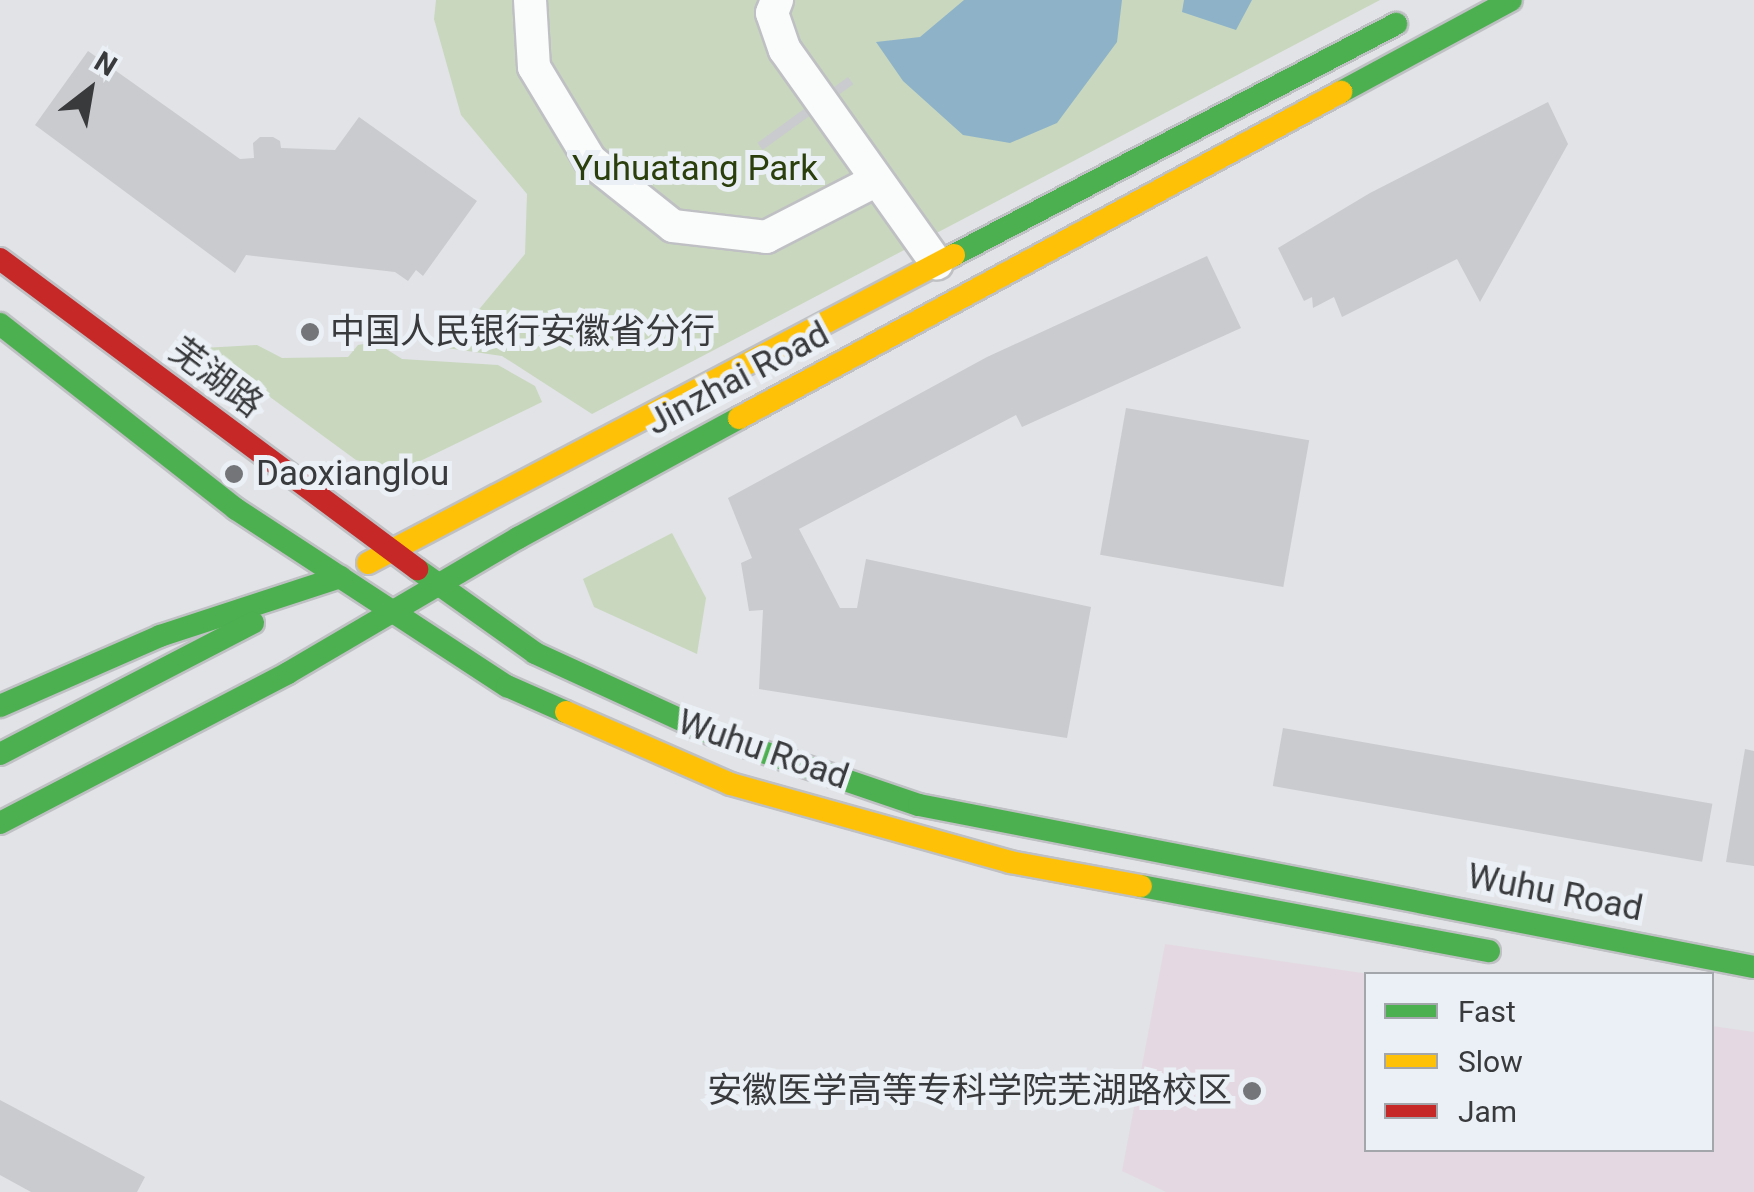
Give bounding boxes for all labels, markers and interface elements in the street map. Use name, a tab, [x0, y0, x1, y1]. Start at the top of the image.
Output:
north arrow	[40, 40, 140, 140]
text: N	[89, 45, 123, 83]
park label: Yuhuatang Park	[572, 148, 818, 190]
place label: 中国人民银行安徽省分行	[330, 311, 715, 353]
street label: Jinzhai Road	[640, 313, 836, 445]
marker: 中国人民银行安徽省分行	[299, 321, 321, 343]
street label: 芜湖路	[161, 330, 271, 426]
place label: Daoxianglou	[256, 453, 449, 495]
marker: Daoxianglou	[221, 461, 247, 487]
street label: Wuhu Road	[672, 701, 854, 799]
street label: Wuhu Road	[1464, 855, 1646, 931]
legend	[1364, 972, 1714, 1152]
text: Fast	[1458, 994, 1516, 1029]
text: Slow	[1458, 1044, 1523, 1079]
place label: 安徽医学高等专科学院芜湖路校区	[707, 1070, 1232, 1112]
marker: 安徽医学高等专科学院芜湖路校区	[1241, 1080, 1263, 1102]
text: Jam	[1458, 1094, 1517, 1129]

